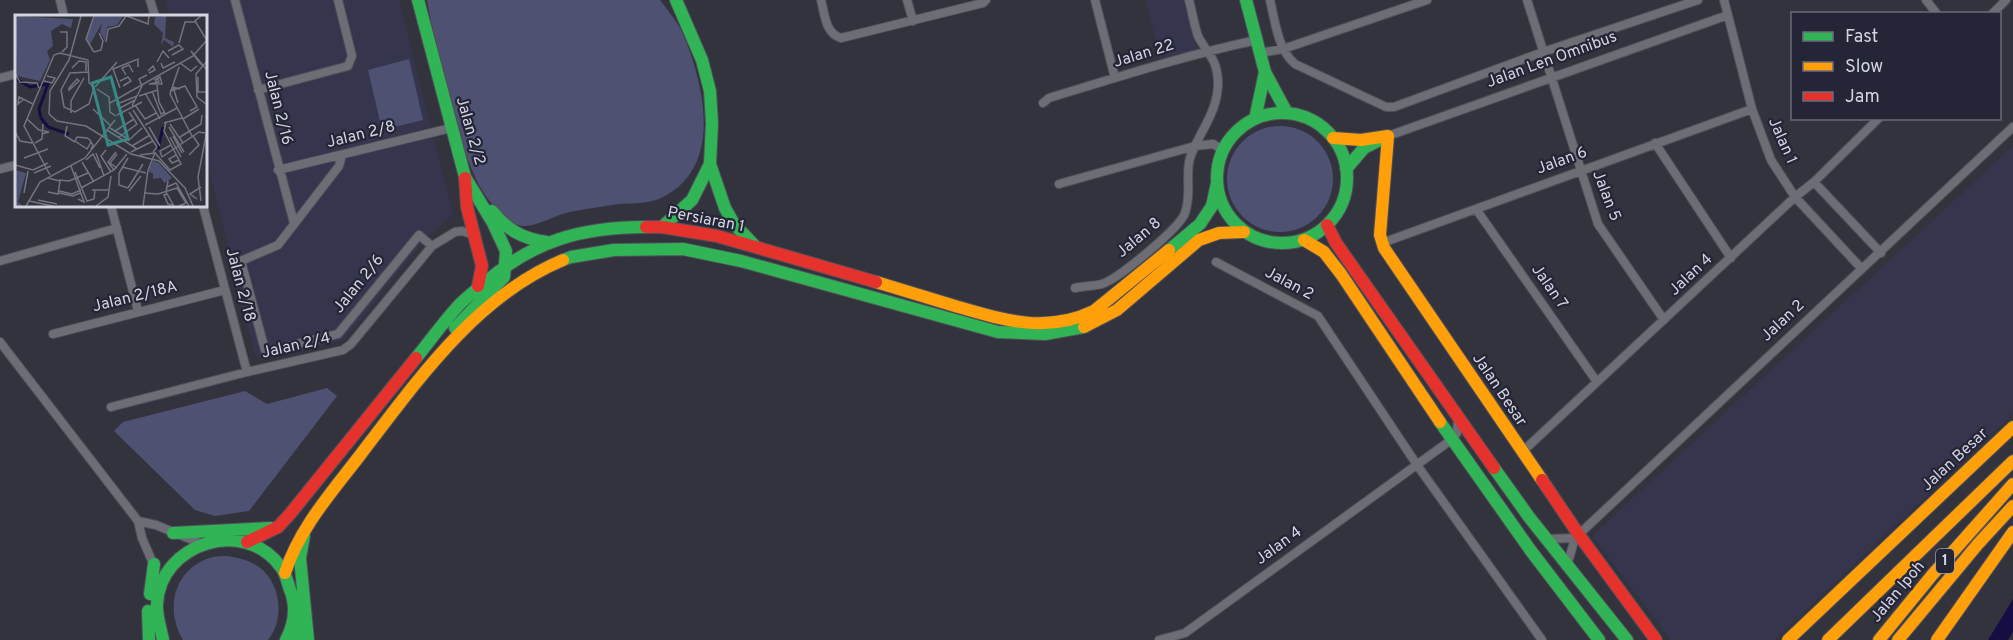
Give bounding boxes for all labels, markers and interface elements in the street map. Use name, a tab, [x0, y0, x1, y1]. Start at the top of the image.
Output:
legend	[1791, 12, 2001, 120]
inset map	[15, 15, 207, 207]
text: Fast	[1845, 26, 1878, 49]
street label: Jalan Len Omnibus	[1484, 27, 1620, 93]
street label: Jalan 22	[1111, 35, 1177, 73]
text: Slow	[1845, 56, 1883, 79]
street label: Jalan 2/16	[259, 69, 297, 147]
text: Jam	[1845, 86, 1880, 109]
street label: Jalan 2/2	[451, 95, 489, 167]
street label: Jalan 1	[1763, 115, 1801, 167]
street label: Jalan 2/8	[325, 117, 397, 153]
street label: Jalan 6	[1534, 143, 1590, 179]
street label: Jalan 5	[1587, 168, 1625, 224]
street label: Persiaran 1	[666, 203, 746, 237]
street label: Jalan 8	[1112, 213, 1166, 263]
street label: Jalan 2/18	[220, 246, 260, 324]
street label: Jalan 4	[1665, 250, 1717, 300]
street label: Jalan 2/6	[329, 251, 389, 317]
street label: Jalan 7	[1526, 261, 1572, 313]
street label: Jalan 2	[1261, 263, 1317, 305]
street label: Jalan 2/18A	[90, 277, 180, 317]
street label: Jalan 2	[1757, 296, 1809, 346]
street label: Jalan 2/4	[259, 328, 333, 364]
street label: Jalan Besar	[1467, 350, 1531, 430]
street label: Jalan Besar	[1917, 424, 1993, 496]
street label: Jalan 4	[1252, 522, 1306, 570]
road number: 1	[1936, 549, 1954, 573]
street label: Jalan Ipoh	[1866, 557, 1930, 627]

